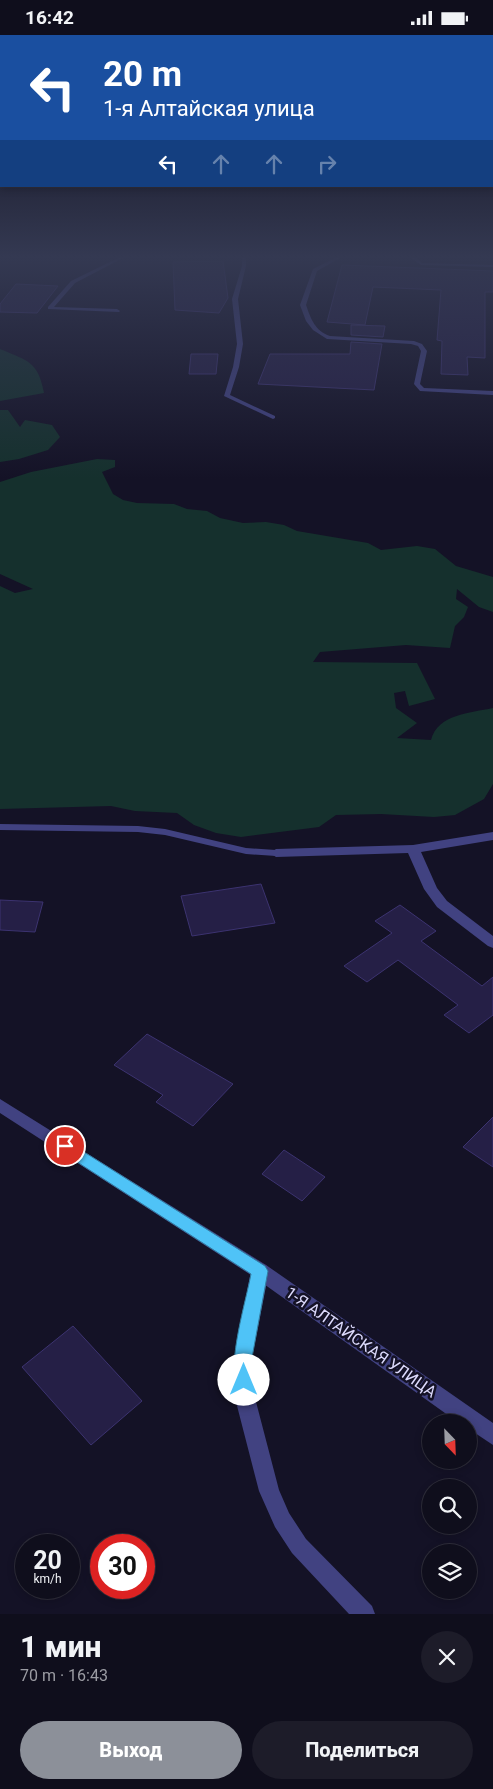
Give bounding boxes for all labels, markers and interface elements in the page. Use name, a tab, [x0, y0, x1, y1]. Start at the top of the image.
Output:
text: 16:42	[25, 6, 74, 29]
text: 20 m	[103, 54, 182, 95]
icon: left	[20, 55, 85, 120]
text: 1-я Алтайская улица	[103, 96, 315, 121]
icon: left	[154, 150, 182, 178]
icon: ahead	[207, 150, 235, 178]
icon: ahead	[260, 150, 288, 178]
icon: right	[313, 150, 341, 178]
pin	[44, 1125, 86, 1167]
icon: arrive	[51, 1132, 79, 1160]
street label: 1-Я АЛТАЙСКАЯ УЛИЦА	[282, 1283, 441, 1402]
position arrow	[217, 1353, 269, 1405]
north arrow	[422, 1414, 478, 1469]
map controls	[422, 1414, 477, 1599]
button: search	[422, 1479, 477, 1534]
speed limit sign: 30	[90, 1534, 155, 1599]
button: layers	[422, 1544, 477, 1599]
text: 20	[33, 1546, 62, 1575]
text: km/h	[33, 1572, 62, 1586]
text: 1 мин	[20, 1629, 101, 1664]
button: close	[421, 1631, 473, 1683]
text: 70 m · 16:43	[20, 1666, 108, 1685]
button: Выход	[20, 1721, 242, 1779]
button: Поделиться	[252, 1721, 473, 1779]

